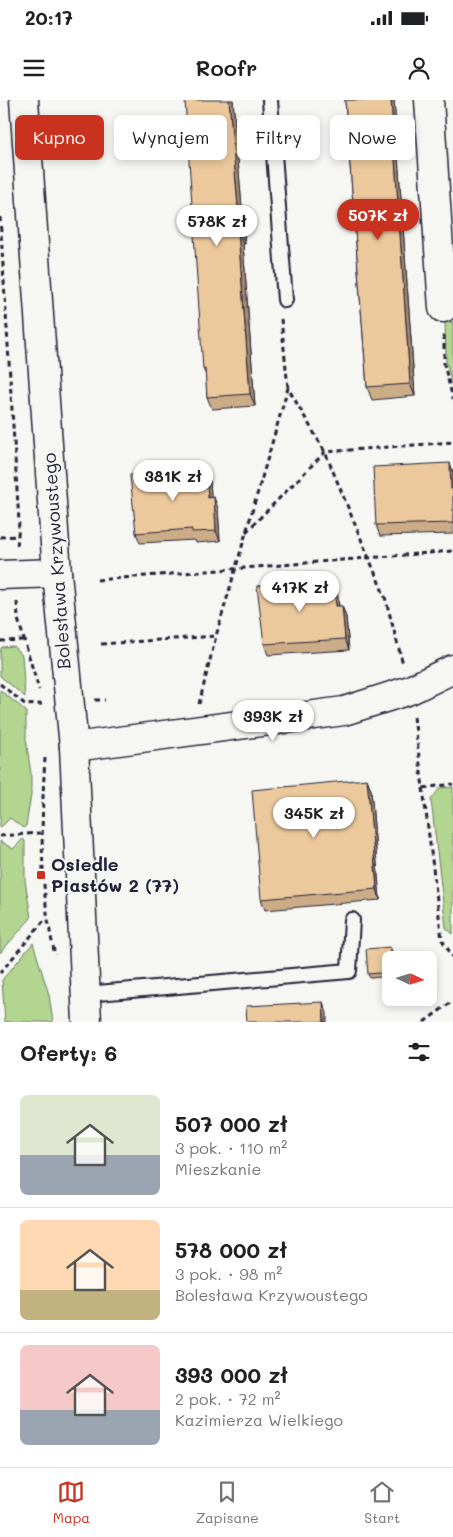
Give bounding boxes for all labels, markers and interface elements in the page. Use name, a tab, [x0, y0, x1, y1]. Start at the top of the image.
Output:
text: 20:17	[25, 5, 73, 30]
text: Roofr	[196, 53, 257, 82]
icon: menu	[20, 54, 48, 82]
icon: person	[405, 54, 433, 82]
chip: Kupno	[15, 115, 104, 160]
chip: Wynajem	[114, 115, 227, 160]
chip: Filtry	[237, 115, 320, 160]
chip: Nowe	[330, 115, 415, 160]
pin: 507K zł	[332, 198, 424, 241]
pin: 578K zł	[171, 204, 263, 247]
text: 507K zł	[348, 204, 408, 225]
text: 578K zł	[187, 210, 247, 231]
street label: Bolesława Krzywoustego	[36, 452, 76, 670]
pin: 381K zł	[127, 460, 219, 502]
text: 381K zł	[144, 465, 202, 486]
pin: 417K zł	[254, 570, 346, 613]
text: 417K zł	[271, 576, 329, 597]
pin: 393K zł	[227, 700, 319, 742]
text: 393K zł	[243, 705, 303, 726]
pin: 345K zł	[268, 796, 360, 839]
text: 345K zł	[284, 802, 344, 823]
place label: Osiedle Piastów 2 (77)	[51, 852, 179, 897]
marker: Osiedle Piastów 2 (77)	[35, 869, 47, 881]
north arrow	[382, 951, 438, 1006]
map controls	[382, 951, 437, 1006]
icon: filters	[405, 1038, 433, 1066]
text: Oferty: 6	[20, 1039, 117, 1066]
text: 507 000 zł	[175, 1110, 288, 1137]
icon: home	[60, 1115, 120, 1175]
text: 3 pok. · 110 m²	[175, 1137, 287, 1158]
text: Mieszkanie	[175, 1158, 261, 1179]
text: 578 000 zł	[175, 1236, 287, 1263]
icon: home	[60, 1240, 120, 1300]
text: 3 pok. · 98 m²	[175, 1263, 282, 1284]
text: Bolesława Krzywoustego	[175, 1284, 368, 1305]
text: 393 000 zł	[175, 1361, 288, 1388]
icon: home	[60, 1365, 120, 1425]
text: 2 pok. · 72 m²	[175, 1388, 281, 1409]
text: Kazimierza Wielkiego	[175, 1409, 343, 1430]
tab: Mapa	[53, 1478, 90, 1527]
tab: Zapisane	[196, 1478, 259, 1527]
tab: Start	[364, 1478, 400, 1527]

